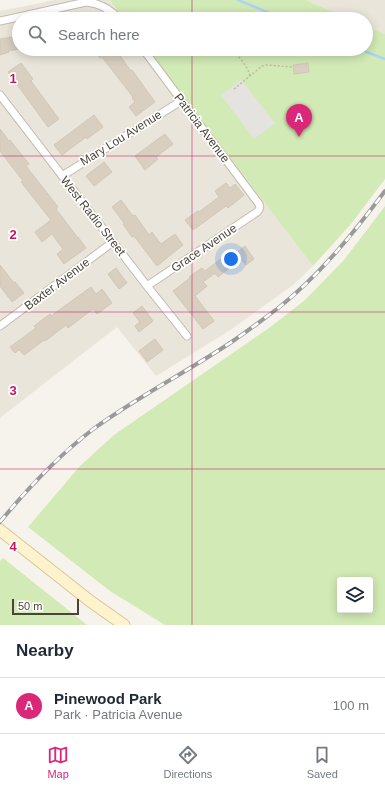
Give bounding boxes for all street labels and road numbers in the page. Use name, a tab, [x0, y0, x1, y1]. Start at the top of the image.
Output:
street label: Patricia Avenue	[171, 91, 233, 166]
street label: Mary Lou Avenue	[78, 107, 164, 169]
street label: West Radio Street	[58, 173, 129, 259]
street label: Grace Avenue	[169, 221, 240, 275]
street label: Baxter Avenue	[22, 255, 93, 313]

